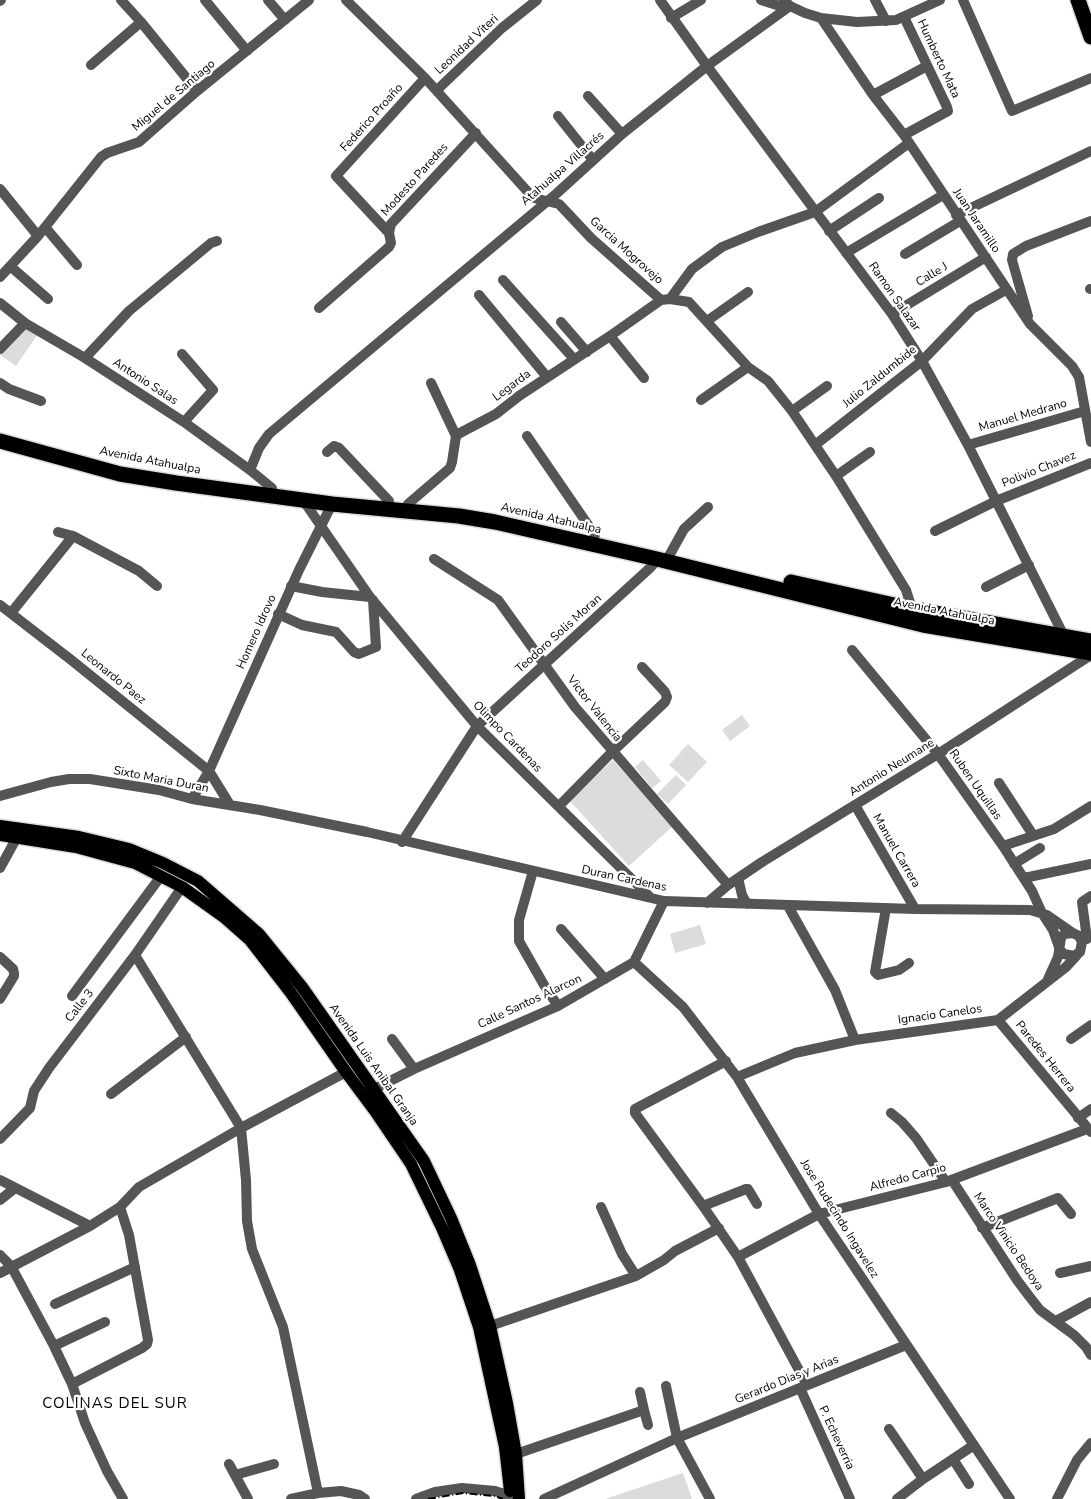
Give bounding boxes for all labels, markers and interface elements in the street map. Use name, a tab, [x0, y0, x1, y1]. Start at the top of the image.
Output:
street label: Leonidad Viteri	[432, 12, 502, 78]
street label: Humberto Mata	[913, 17, 963, 101]
street label: Miguel de Santiago	[130, 57, 218, 135]
street label: Federico Proaño	[338, 81, 406, 155]
street label: Atahualpa Villacrés	[518, 129, 608, 209]
street label: Modesto Paredes	[378, 140, 452, 220]
street label: Juan Jaramillo	[949, 186, 1003, 256]
street label: Garcia Mogrovejo	[586, 214, 666, 288]
street label: Ramon Salazar	[865, 260, 923, 334]
street label: Calle J	[913, 260, 951, 290]
street label: Julio Zaldumbide	[840, 343, 920, 411]
street label: Antonio Salas	[110, 355, 180, 409]
street label: Legarda	[490, 367, 534, 405]
street label: Manuel Medrano	[977, 397, 1069, 435]
street label: Avenida Atahualpa	[98, 444, 202, 478]
street label: Polivio Chavez	[1000, 449, 1078, 491]
street label: Avenida Atahualpa	[499, 500, 603, 538]
street label: Homero Idrovo	[234, 592, 280, 672]
street label: Teodoro Solis Moran	[513, 592, 605, 676]
street label: Avenida Atahualpa	[892, 595, 996, 629]
street label: Leonardo Paez	[78, 646, 148, 708]
street label: Victor Valencia	[564, 673, 624, 745]
street label: Olimpo Cardenas	[469, 698, 545, 776]
street label: Antonio Neumane	[847, 736, 937, 800]
street label: Ruben Uquillas	[945, 747, 1005, 823]
street label: Sixto Maria Duran	[112, 764, 210, 796]
street label: Manuel Carrera	[869, 811, 923, 891]
street label: Duran Cardenas	[580, 863, 668, 895]
street label: Calle Santos Alarcon	[476, 972, 584, 1032]
street label: Calle 3	[63, 987, 97, 1025]
street label: Avenida Luis Anibal Granja	[325, 1001, 421, 1129]
street label: Ignacio Canelos	[897, 1002, 983, 1028]
street label: Paredes Herrera	[1012, 1018, 1078, 1096]
street label: Jose Rudecindo Ingavelez	[797, 1157, 881, 1281]
street label: Alfredo Carpio	[868, 1161, 948, 1195]
street label: Marco Vinicio Bedoya	[970, 1190, 1046, 1294]
street label: Gerardo Dias y Arias	[733, 1353, 841, 1407]
district label: COLINAS DEL SUR	[40, 1395, 190, 1413]
street label: P. Echeverria	[815, 1404, 857, 1472]

